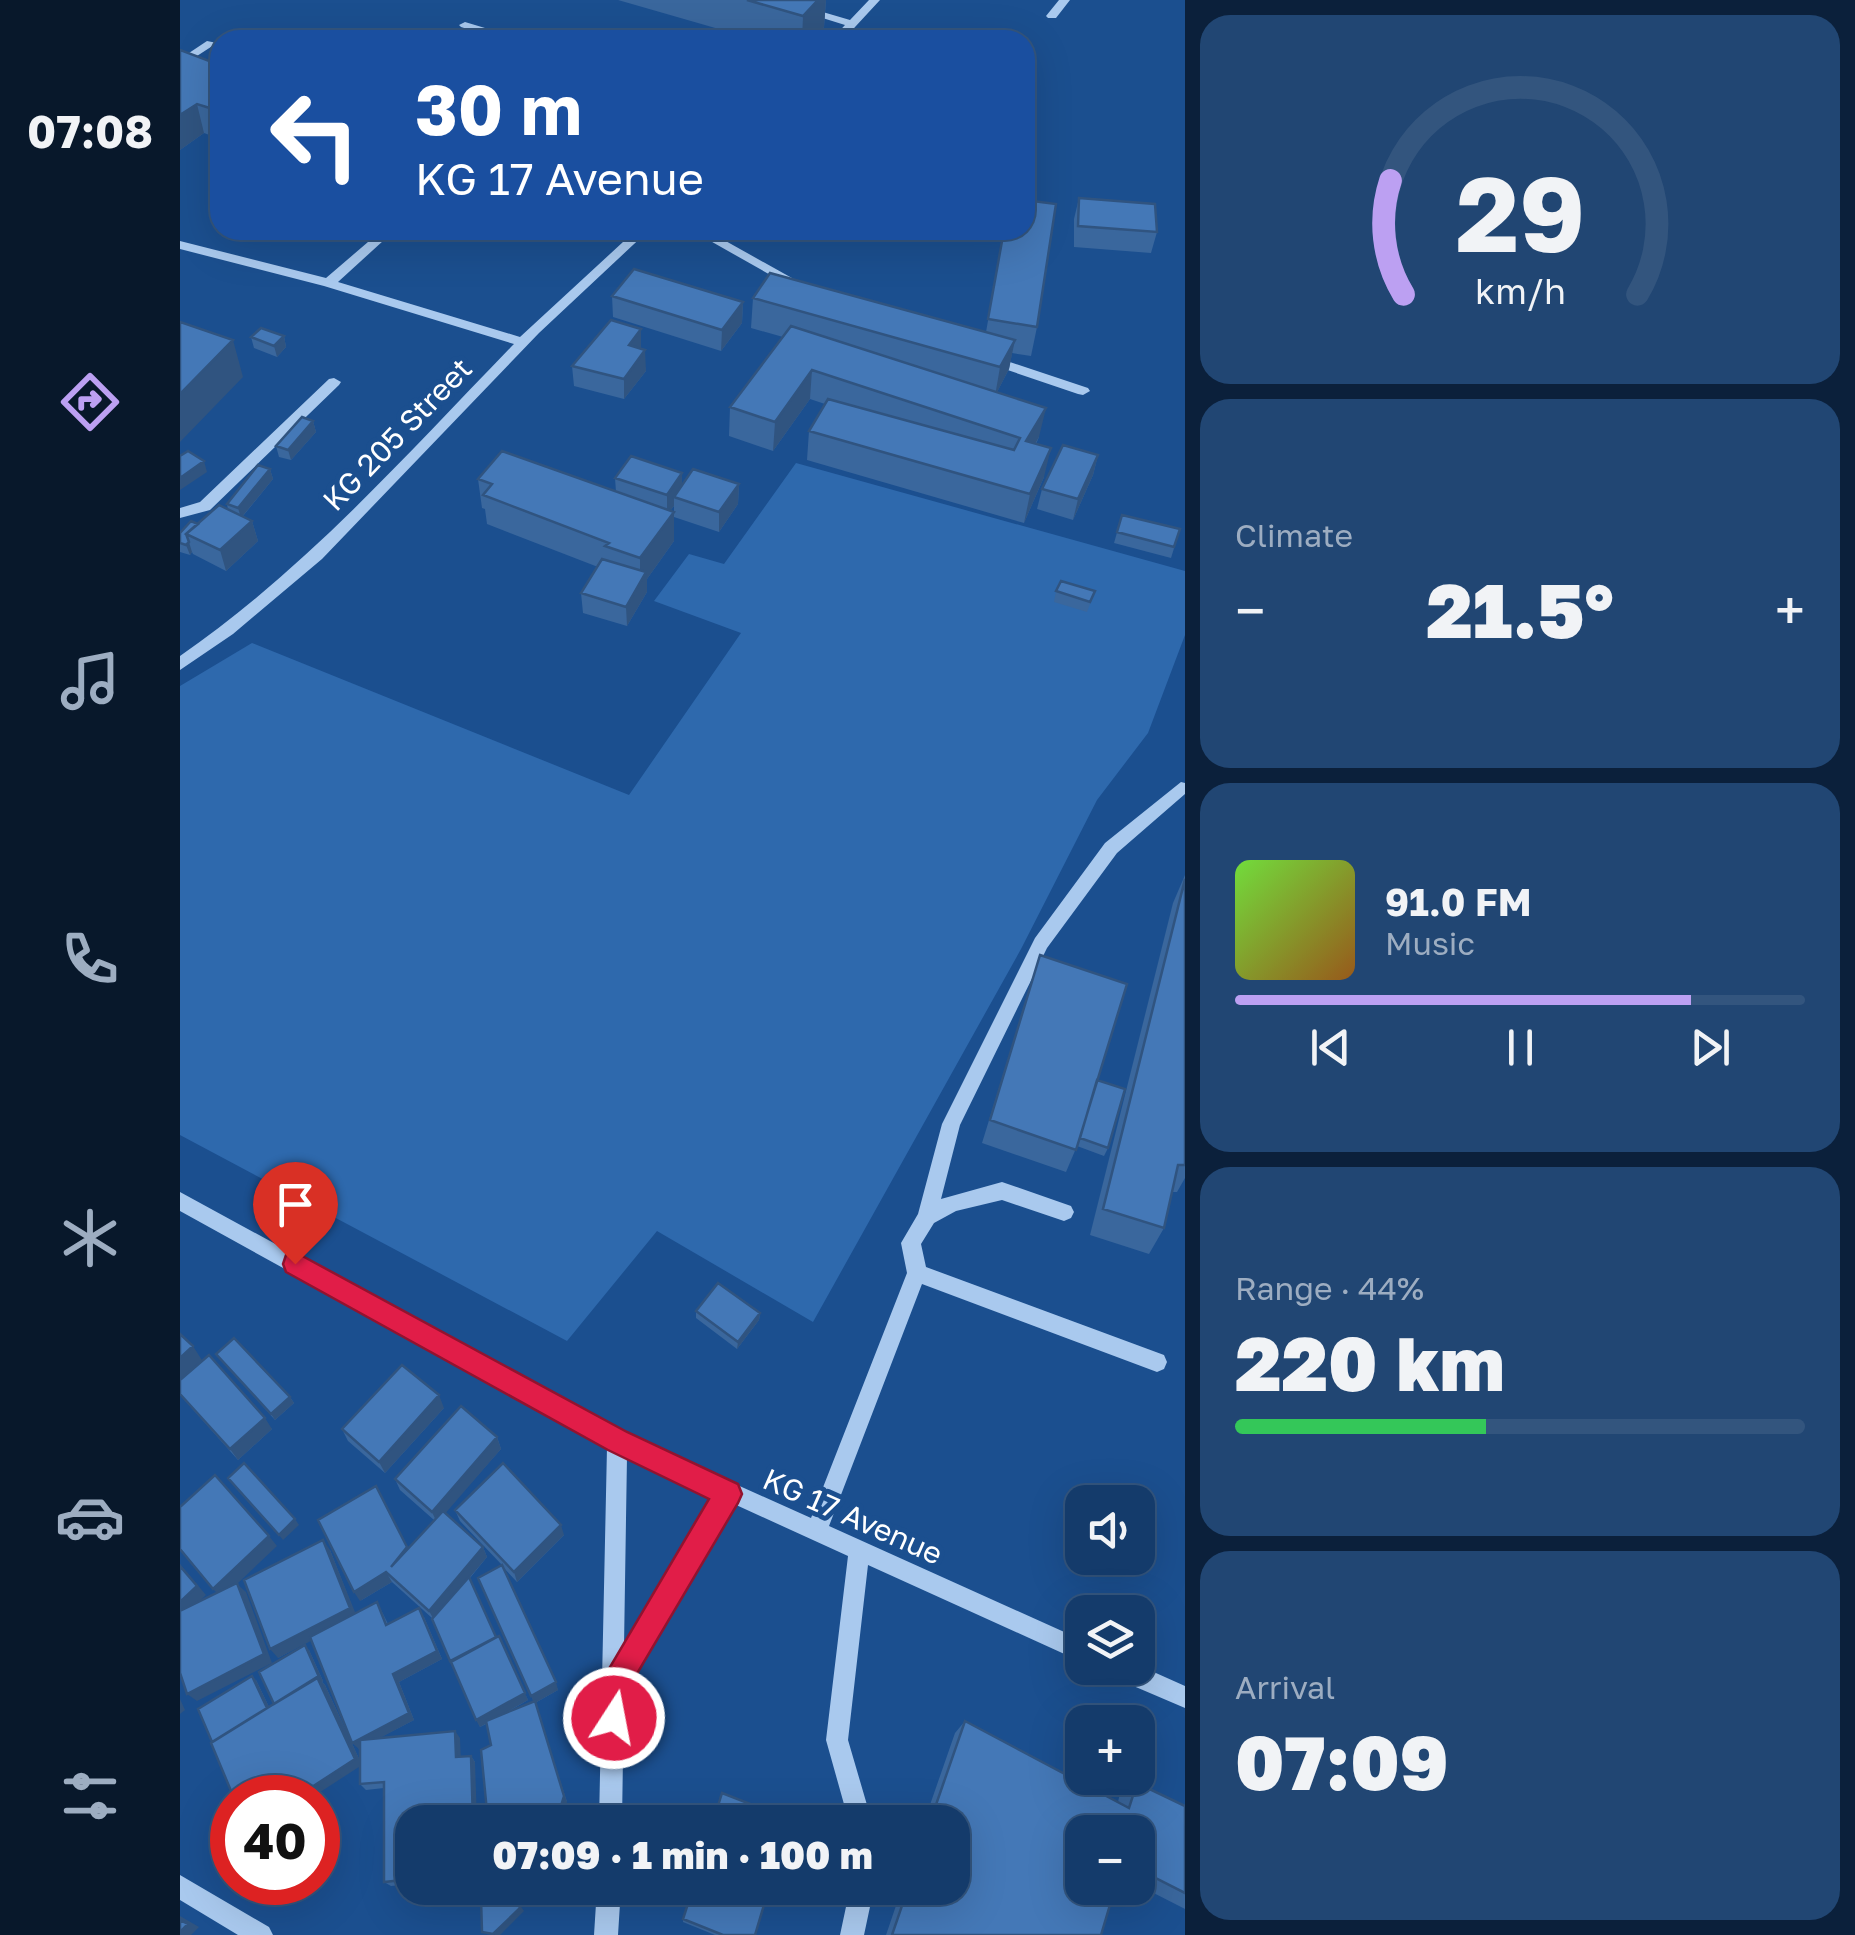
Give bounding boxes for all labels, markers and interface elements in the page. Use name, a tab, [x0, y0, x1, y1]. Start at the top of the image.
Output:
text: 30 m	[415, 66, 582, 150]
icon: left	[250, 70, 380, 200]
text: 07:08	[27, 104, 153, 158]
text: 29	[1455, 150, 1585, 275]
text: KG 17 Avenue	[415, 151, 704, 205]
text: km/h	[1475, 269, 1565, 312]
street label: KG 205 Street	[315, 350, 479, 518]
icon: directions	[55, 367, 125, 437]
text: Climate	[1235, 516, 1353, 554]
text: 21.5°	[1426, 564, 1614, 655]
text: −	[1235, 577, 1265, 643]
text: +	[1775, 577, 1805, 643]
icon: music	[55, 646, 125, 716]
text: 91.0 FM	[1385, 879, 1532, 924]
icon: phone	[55, 924, 125, 994]
text: Music	[1385, 924, 1475, 962]
icon: previous	[1303, 1020, 1358, 1075]
icon: pause	[1493, 1020, 1548, 1075]
icon: next	[1683, 1020, 1738, 1075]
pin	[253, 1162, 338, 1265]
icon: arrive	[268, 1177, 323, 1232]
icon: climate	[55, 1203, 125, 1273]
text: Range · 44%	[1235, 1269, 1424, 1307]
text: 220 km	[1235, 1317, 1505, 1408]
street label: KG 17 Avenue	[758, 1460, 948, 1572]
icon: car	[55, 1482, 125, 1552]
map controls	[1065, 1485, 1155, 1905]
button: sound	[1065, 1485, 1155, 1575]
button: layers	[1065, 1595, 1155, 1685]
position arrow	[562, 1666, 666, 1770]
text: Arrival	[1235, 1668, 1335, 1706]
button: +	[1065, 1705, 1155, 1795]
text: 07:09	[1235, 1716, 1449, 1807]
icon: filters	[55, 1761, 125, 1831]
speed limit sign: 40	[210, 1775, 340, 1905]
button: −	[1065, 1815, 1155, 1905]
text: 07:09 · 1 min · 100 m	[492, 1832, 873, 1877]

